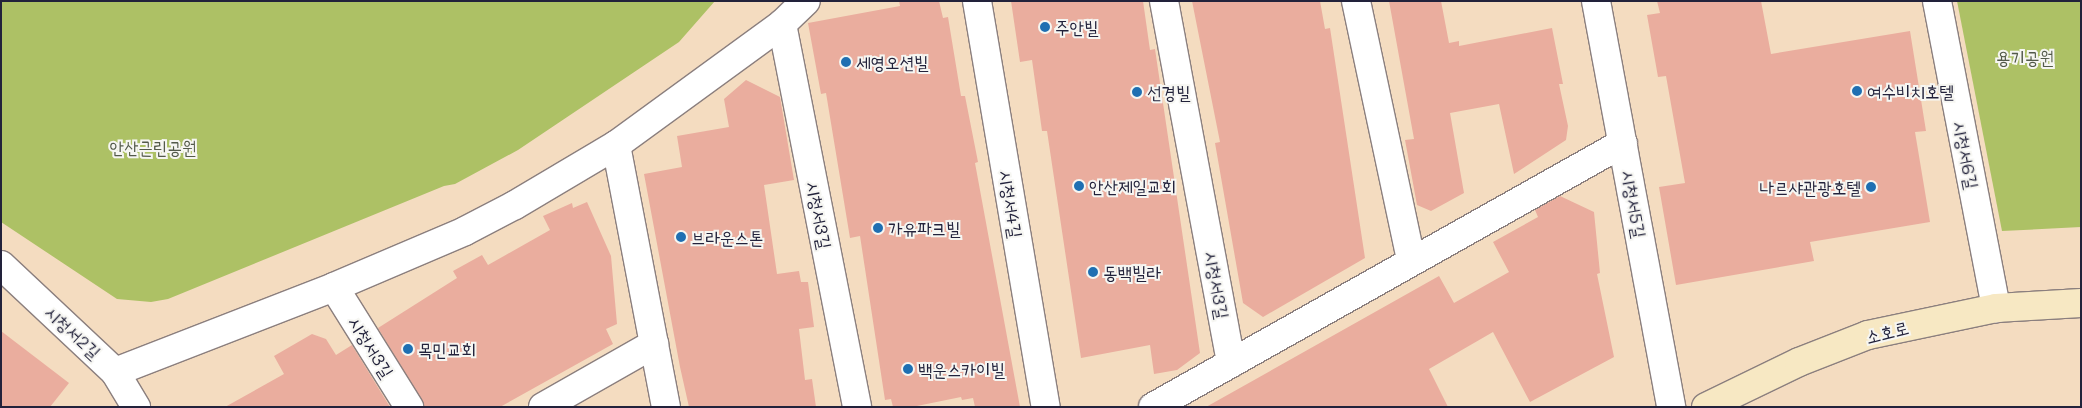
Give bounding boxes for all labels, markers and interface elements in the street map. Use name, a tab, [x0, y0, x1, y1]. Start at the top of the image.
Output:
place label: 주안빌	[1055, 16, 1098, 38]
marker: 주안빌	[1039, 21, 1051, 33]
park label: 용기공원	[1996, 46, 2054, 68]
place label: 세영오션빌	[856, 51, 928, 73]
marker: 세영오션빌	[840, 56, 852, 68]
place label: 여수비치호텔	[1867, 80, 1954, 102]
place label: 선경빌	[1147, 81, 1190, 103]
marker: 여수비치호텔	[1851, 85, 1863, 97]
marker: 선경빌	[1131, 86, 1143, 98]
street label: 시청서6길	[1949, 119, 1983, 191]
park label: 안산근린공원	[110, 136, 196, 158]
street label: 시청서4길	[995, 168, 1027, 240]
street label: 시청서5길	[1617, 168, 1651, 240]
place label: 안산제일교회	[1089, 175, 1176, 197]
place label: 나르샤관광호텔	[1760, 176, 1861, 198]
street label: 시청서3길	[802, 179, 836, 251]
marker: 안산제일교회	[1073, 180, 1085, 192]
marker: 나르샤관광호텔	[1865, 181, 1877, 193]
place label: 가유파크빌	[888, 217, 960, 239]
marker: 가유파크빌	[872, 222, 884, 234]
place label: 브라운스톤	[691, 226, 763, 248]
marker: 브라운스톤	[675, 231, 687, 243]
street label: 시청서3길	[1200, 249, 1234, 321]
place label: 동백빌라	[1103, 261, 1161, 283]
marker: 동백빌라	[1087, 266, 1099, 278]
street label: 시청서2길	[41, 301, 105, 363]
street label: 시청서3길	[344, 312, 398, 382]
street label: 소호로	[1863, 316, 1911, 348]
place label: 목민교회	[418, 338, 476, 360]
marker: 목민교회	[402, 343, 414, 355]
place label: 백운스카이빌	[918, 358, 1005, 380]
marker: 백운스카이빌	[902, 363, 914, 375]

